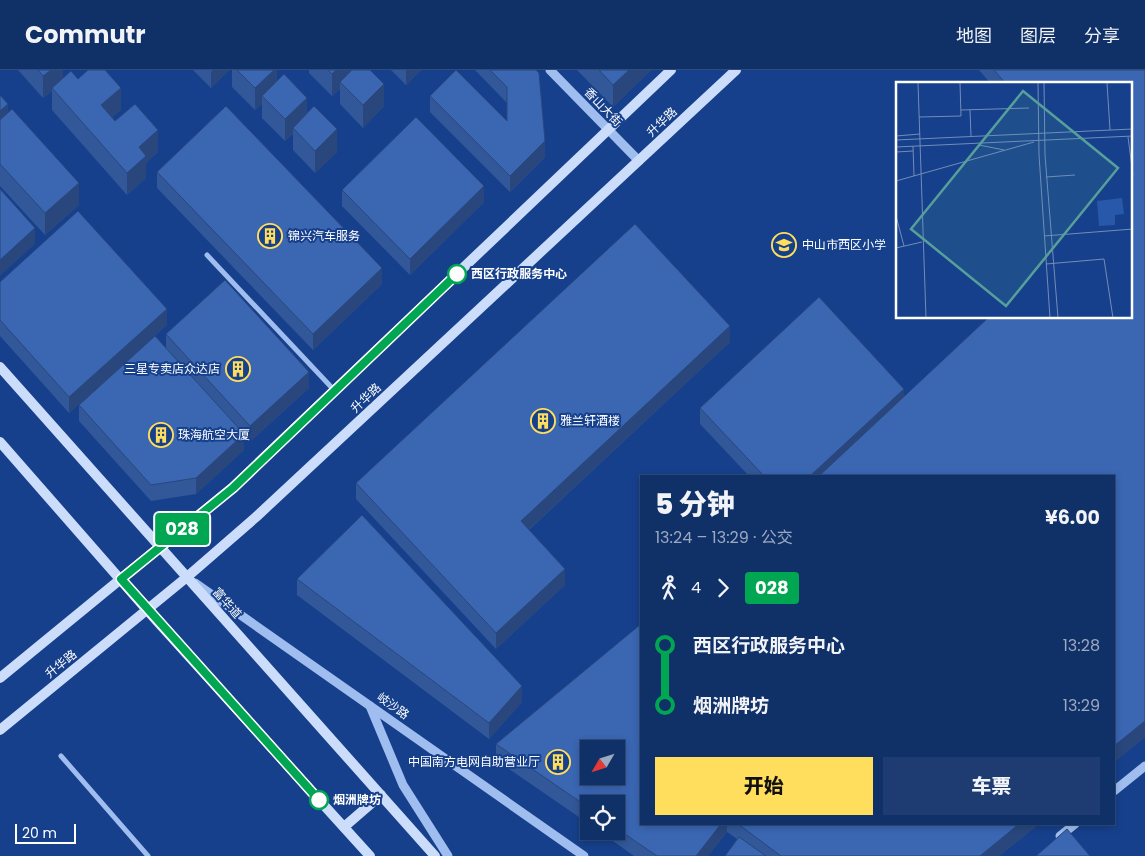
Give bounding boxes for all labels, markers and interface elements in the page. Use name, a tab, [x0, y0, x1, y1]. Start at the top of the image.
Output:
text: Commutr	[25, 18, 146, 51]
text: 地图	[956, 23, 992, 48]
text: 图层	[1020, 23, 1056, 48]
text: 分享	[1084, 23, 1120, 48]
inset map	[896, 82, 1132, 319]
street label: 香山大街	[581, 83, 626, 130]
street label: 升华路	[643, 103, 681, 140]
building icon: 锦兴汽车服务	[257, 223, 283, 249]
place label: 锦兴汽车服务	[288, 227, 360, 244]
school or university icon: 中山市西区小学	[771, 232, 797, 258]
place label: 中山市西区小学	[802, 236, 886, 253]
marker: 西区行政服务中心	[447, 264, 467, 284]
place label: 西区行政服务中心	[471, 265, 567, 282]
building icon: 三星专卖店众达店	[225, 356, 251, 382]
place label: 三星专卖店众达店	[124, 360, 220, 377]
street label: 升华路	[347, 379, 385, 416]
building icon: 雅兰轩酒楼	[530, 408, 556, 434]
place label: 雅兰轩酒楼	[560, 412, 620, 429]
building icon: 珠海航空大厦	[148, 422, 174, 448]
place label: 珠海航空大厦	[178, 426, 250, 443]
text: 5 分钟	[655, 485, 735, 524]
text: ¥6.00	[1045, 504, 1100, 531]
line badge: 028	[153, 513, 211, 545]
text: 028	[165, 516, 199, 541]
text: 13:24 – 13:29 · 公交	[655, 526, 793, 549]
icon: walk	[655, 574, 683, 602]
icon: forward	[709, 574, 737, 602]
text: 028	[755, 575, 789, 600]
text: 4	[691, 576, 701, 599]
street label: 富华道	[209, 584, 246, 622]
text: 西区行政服务中心	[693, 632, 845, 659]
text: 13:28	[1063, 634, 1100, 657]
street label: 升华路	[41, 646, 80, 682]
street label: 岐沙路	[374, 688, 413, 723]
text: 烟洲牌坊	[693, 692, 769, 719]
text: 13:29	[1063, 694, 1100, 717]
north arrow	[580, 740, 625, 785]
map controls	[580, 740, 625, 840]
building icon: 中国南方电网自助营业厅	[545, 749, 571, 775]
place label: 中国南方电网自助营业厅	[408, 753, 540, 770]
button: 开始	[655, 757, 873, 815]
button: 车票	[883, 757, 1100, 815]
marker: 烟洲牌坊	[309, 790, 329, 810]
place label: 烟洲牌坊	[333, 791, 381, 808]
button: locate	[580, 795, 625, 840]
scale bar	[15, 821, 76, 844]
text: 20 m	[22, 823, 57, 843]

